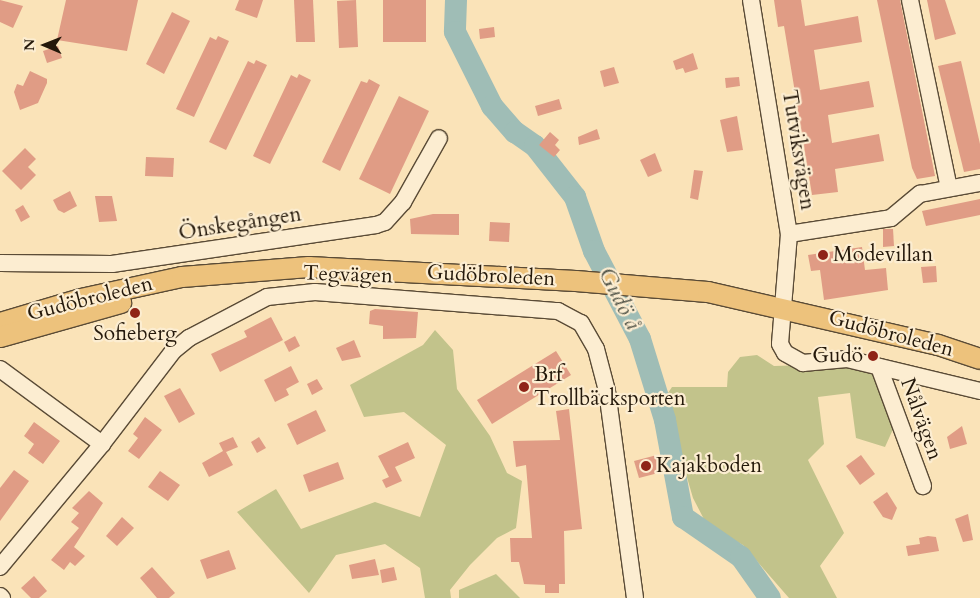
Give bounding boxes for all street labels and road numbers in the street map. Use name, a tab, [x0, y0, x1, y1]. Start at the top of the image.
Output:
street label: Tutviksvägen	[776, 88, 820, 212]
street label: Önskegången	[177, 202, 303, 246]
street label: Gudöbroleden	[426, 260, 556, 292]
street label: Tegvägen	[303, 261, 393, 289]
street label: Gudöbroleden	[25, 271, 155, 327]
street label: Gudöbroleden	[826, 305, 956, 363]
street label: Nålvägen	[895, 375, 947, 463]

